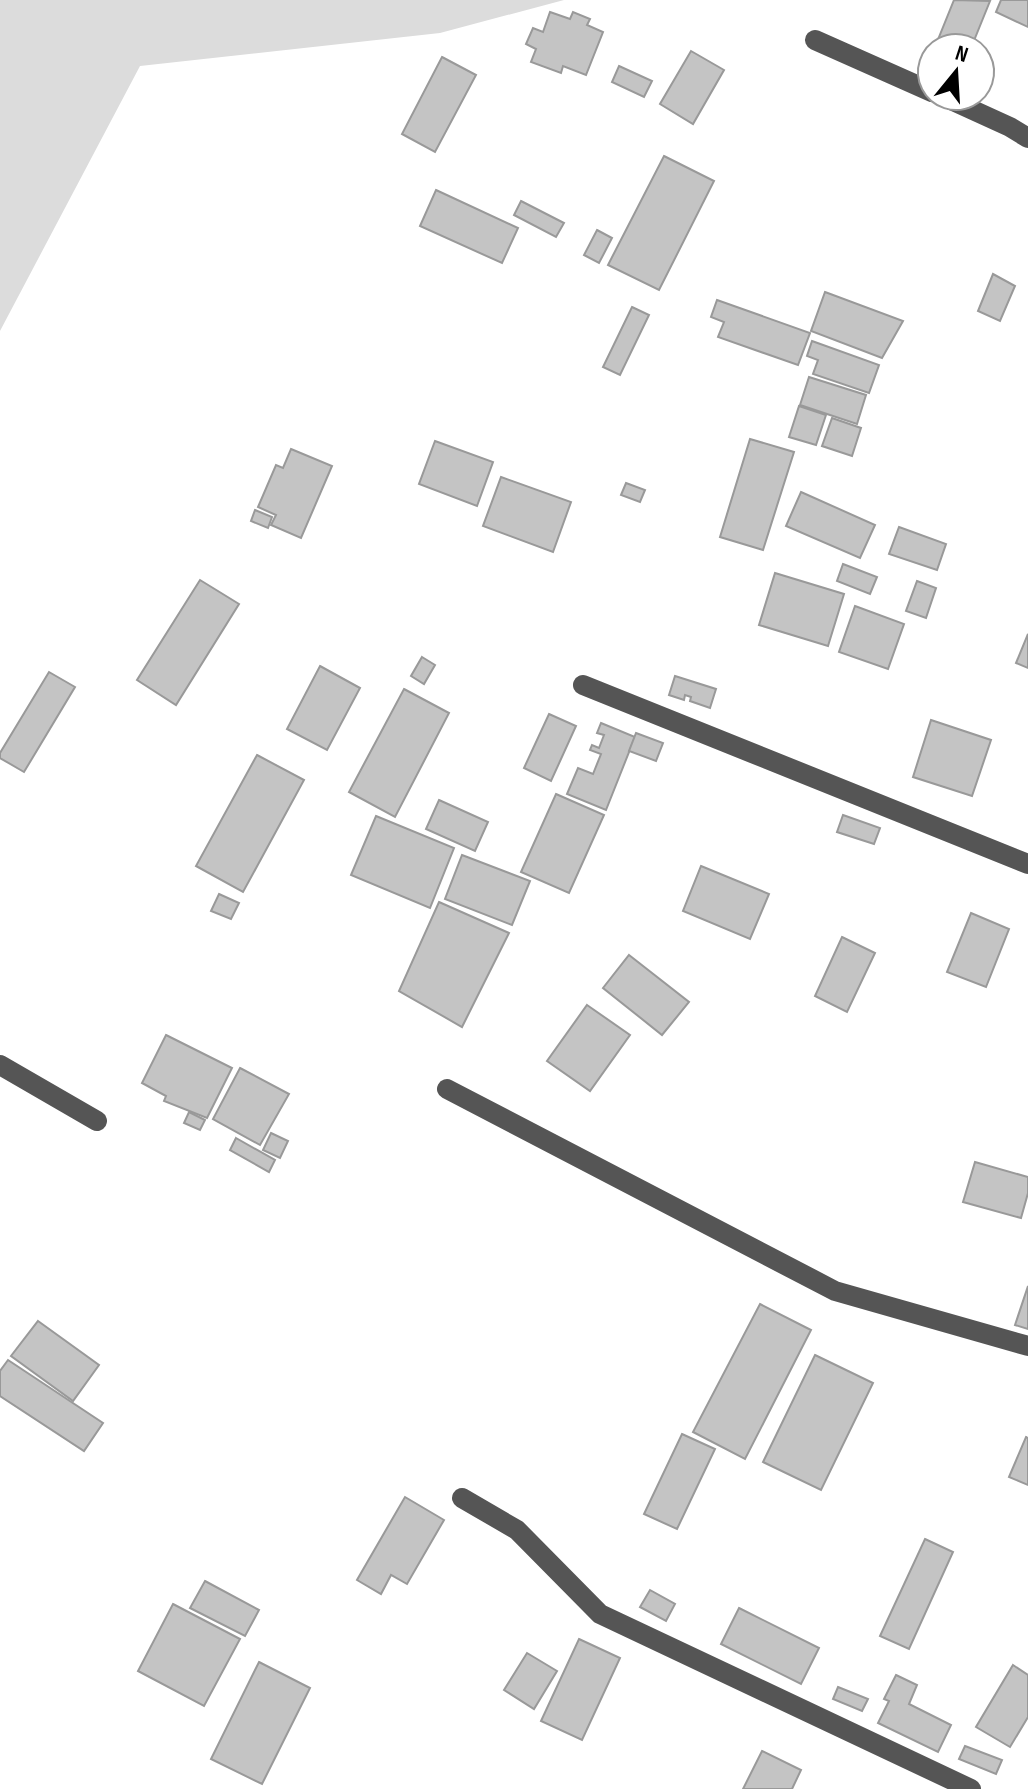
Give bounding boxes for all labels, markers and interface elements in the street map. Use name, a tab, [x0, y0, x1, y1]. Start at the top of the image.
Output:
north arrow	[916, 32, 996, 112]
text: N	[952, 40, 971, 69]

